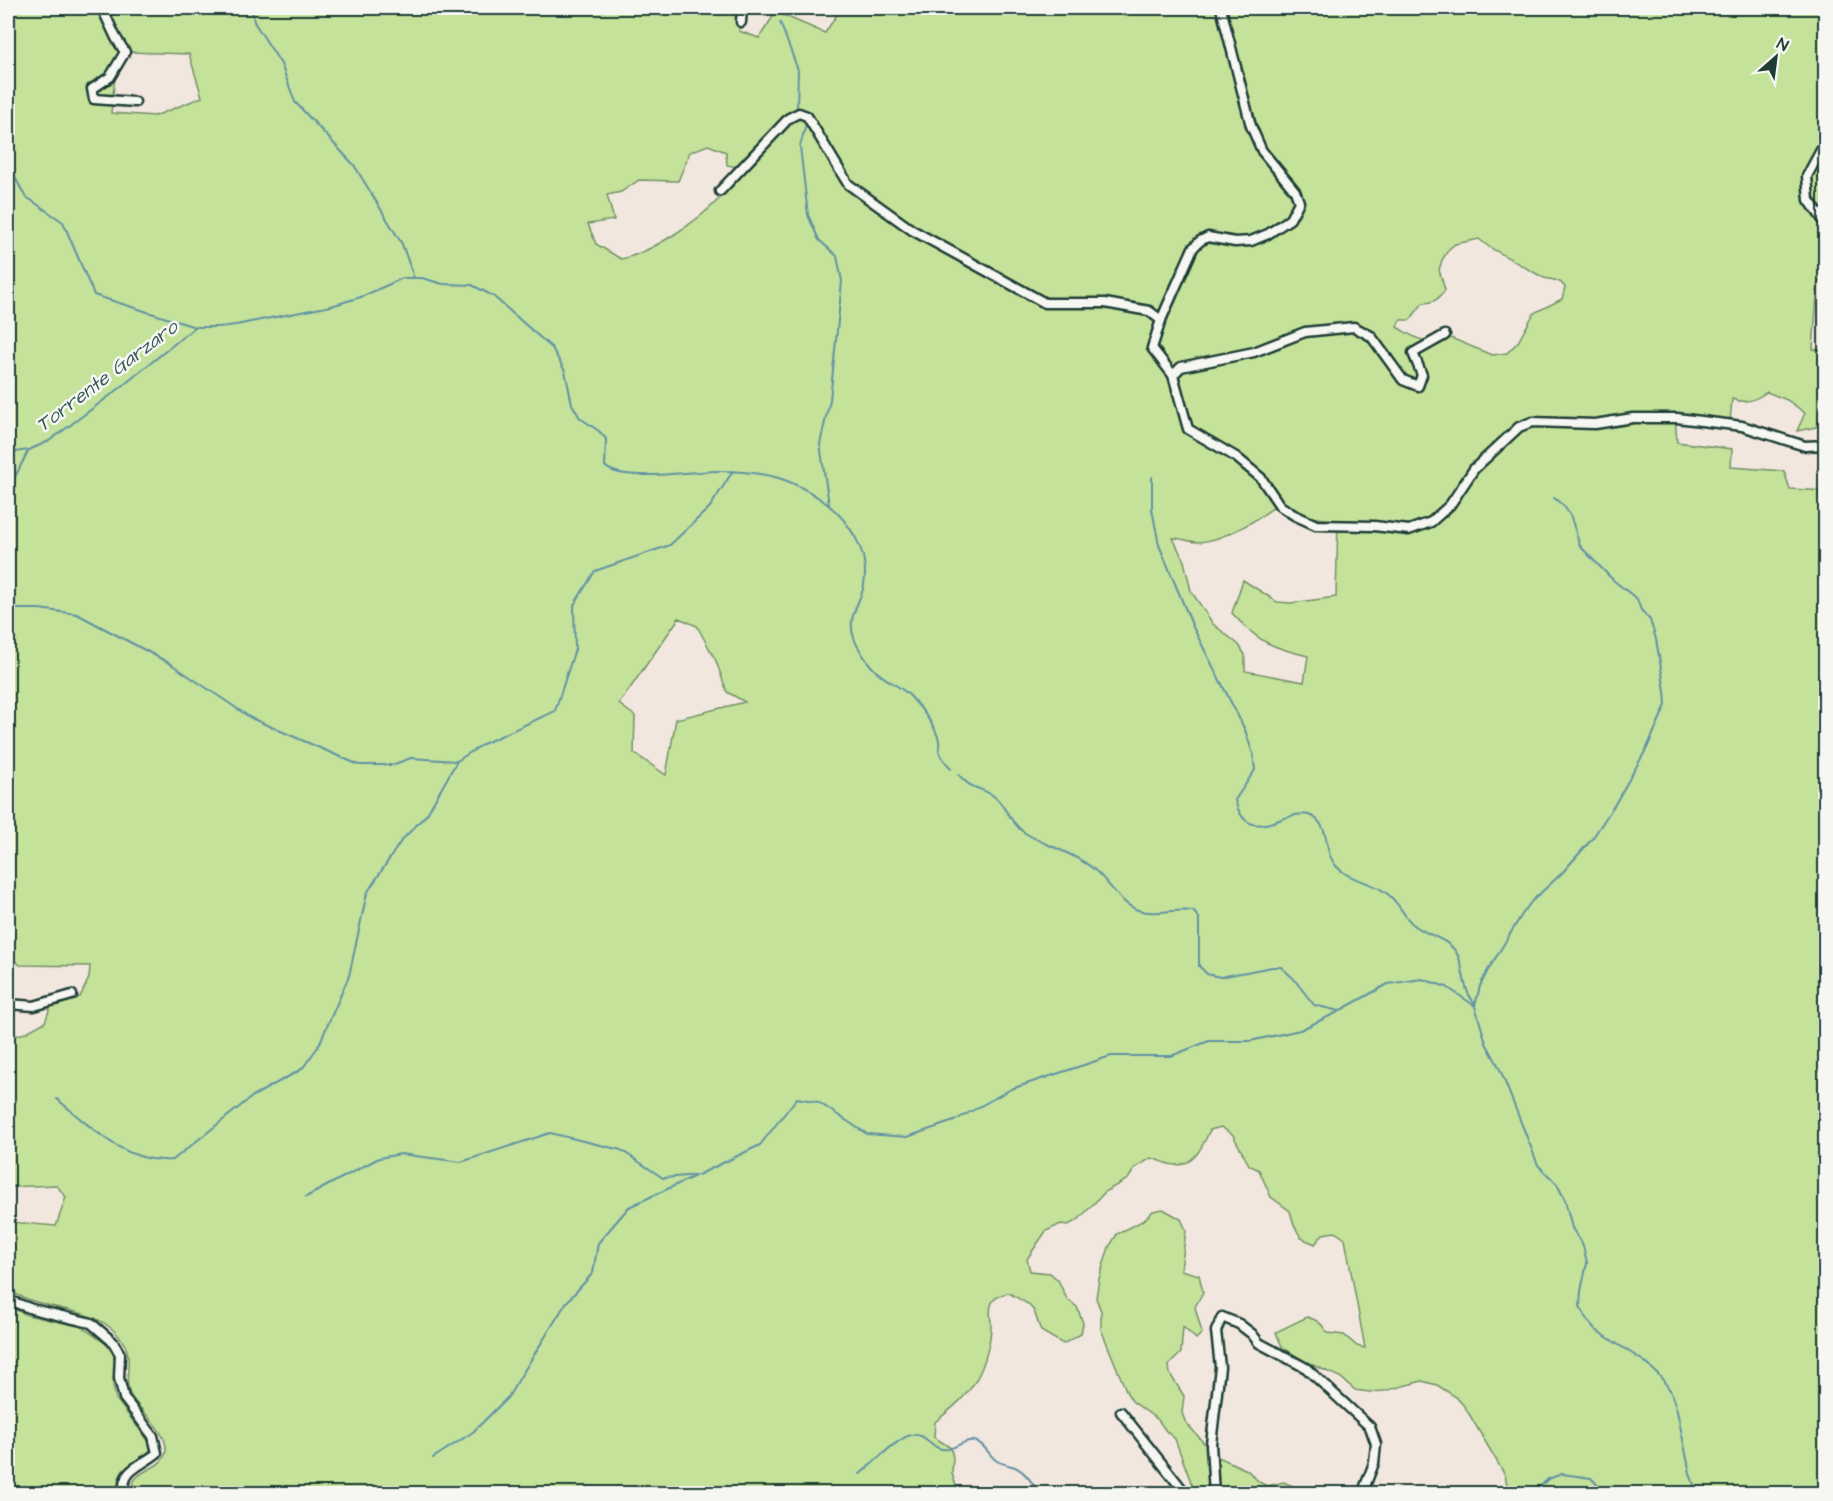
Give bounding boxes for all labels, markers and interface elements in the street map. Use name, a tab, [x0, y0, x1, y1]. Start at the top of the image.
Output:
north arrow	[1746, 27, 1806, 87]
text: N	[1773, 33, 1792, 57]
water label: Torrente Garzaro	[30, 312, 185, 439]

